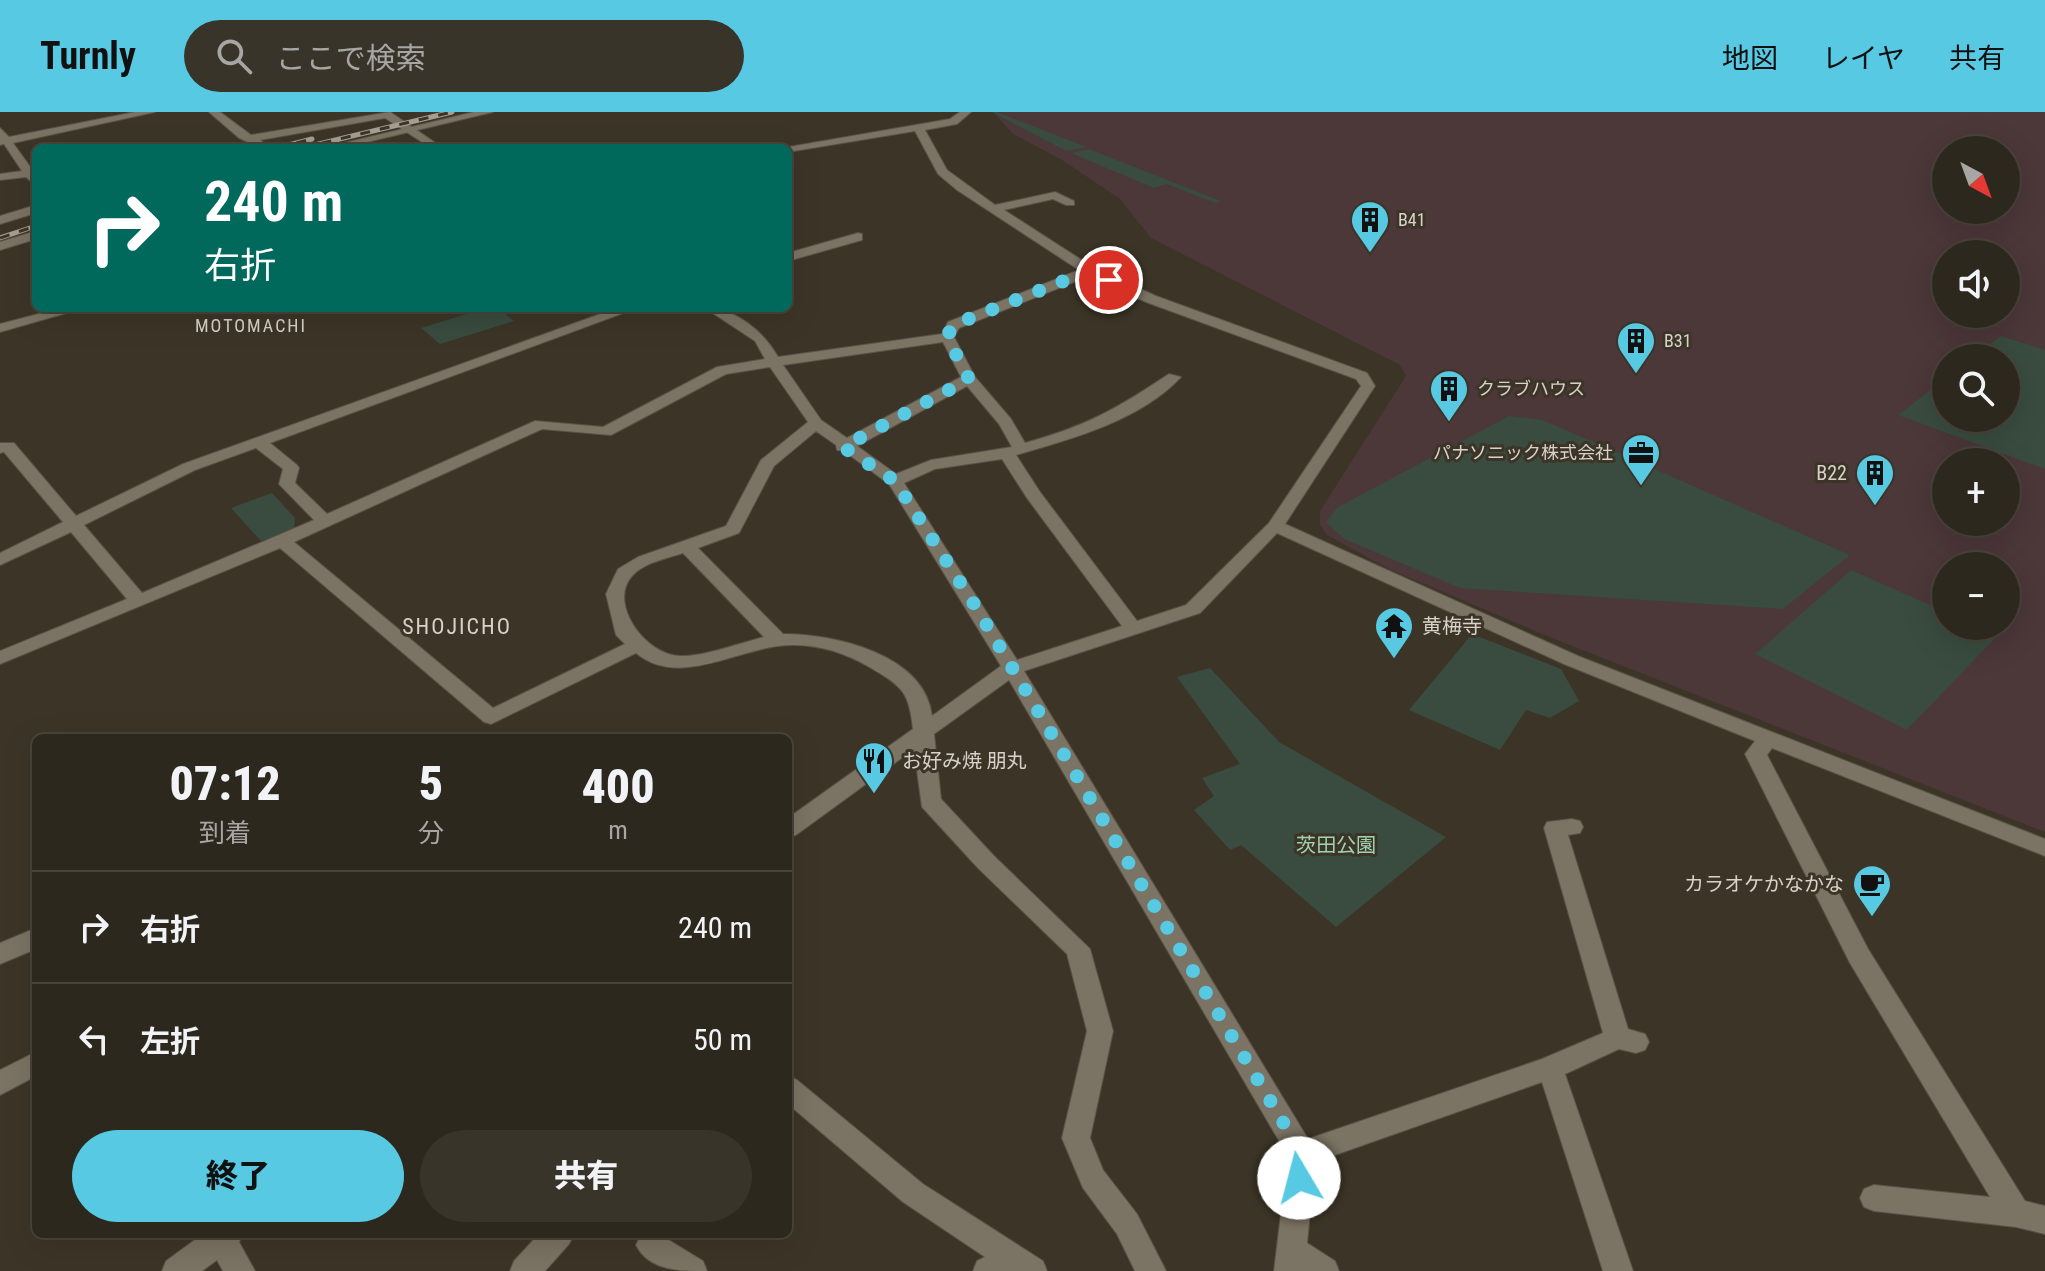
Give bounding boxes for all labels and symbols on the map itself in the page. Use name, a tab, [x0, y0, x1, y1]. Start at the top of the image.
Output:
north arrow	[1932, 136, 2020, 224]
building icon: B41	[1349, 199, 1391, 254]
place label: B41	[1398, 209, 1426, 230]
pin	[1075, 246, 1143, 314]
district label: MOTOMACHI	[195, 315, 307, 336]
building icon: B31	[1615, 320, 1657, 375]
place label: B31	[1664, 330, 1692, 351]
building icon: クラブハウス	[1428, 368, 1470, 423]
place label: クラブハウス	[1477, 378, 1585, 399]
office icon: パナソニック株式会社	[1620, 432, 1662, 487]
place label: パナソニック株式会社	[1433, 442, 1613, 463]
building icon: B22	[1854, 452, 1896, 507]
place label: B22	[1816, 461, 1847, 485]
temple icon: 黄梅寺	[1373, 605, 1415, 660]
district label: SHOJICHO	[402, 614, 512, 639]
place label: 黄梅寺	[1422, 614, 1482, 638]
restaurant icon: お好み焼 朋丸	[853, 740, 895, 795]
place label: お好み焼 朋丸	[902, 749, 1027, 773]
park label: 茨田公園	[1296, 833, 1376, 857]
cafe icon: カラオケかなかな	[1851, 863, 1893, 918]
place label: カラオケかなかな	[1684, 872, 1844, 896]
position arrow	[1257, 1136, 1341, 1220]

